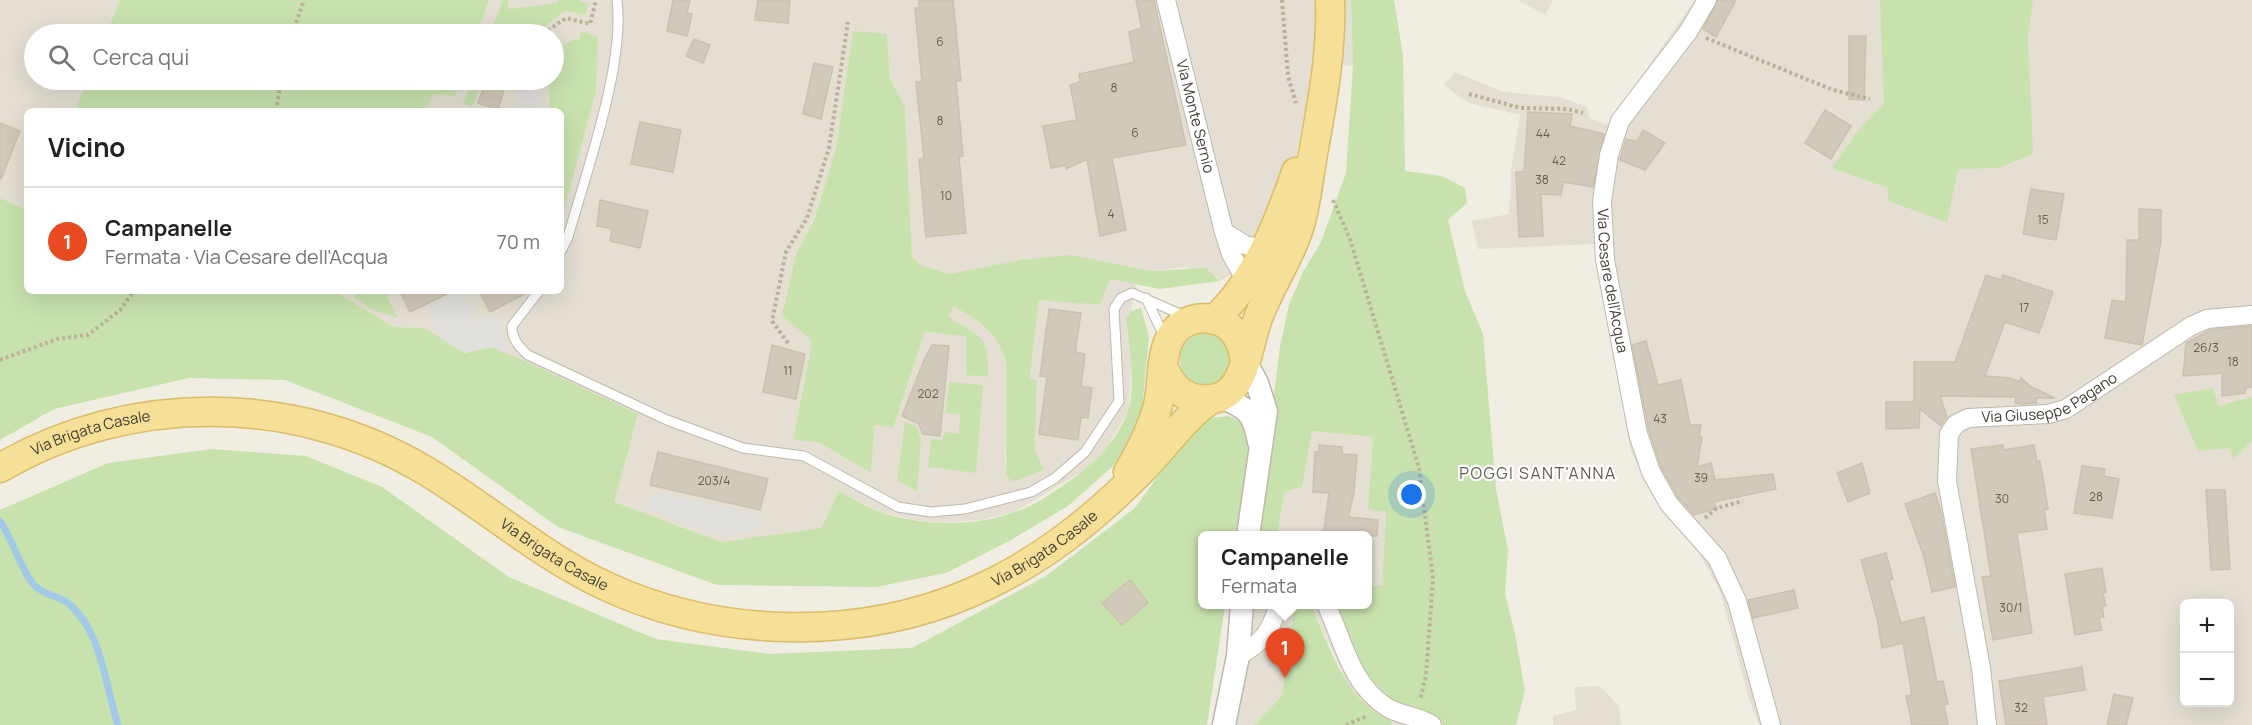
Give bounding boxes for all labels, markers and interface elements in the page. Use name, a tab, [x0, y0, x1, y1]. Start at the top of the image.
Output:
search box	[24, 24, 564, 90]
house number: 6	[936, 33, 944, 50]
icon: search	[45, 41, 78, 74]
text: Cerca qui	[93, 42, 189, 72]
street label: Via Monte Sernio	[1171, 57, 1220, 175]
house number: 8	[1111, 79, 1118, 96]
house number: 8	[937, 112, 944, 129]
house number: 6	[1131, 124, 1139, 141]
house number: 44	[1536, 125, 1550, 142]
text: Vicino	[48, 129, 125, 165]
house number: 42	[1552, 152, 1566, 169]
house number: 38	[1535, 171, 1549, 188]
house number: 10	[940, 187, 952, 204]
house number: 4	[1107, 205, 1115, 222]
street label: Via Cesare dell'Acqua	[1592, 208, 1633, 355]
house number: 15	[2037, 211, 2049, 228]
text: Campanelle	[105, 213, 232, 243]
text: 1	[63, 228, 72, 255]
text: 70 m	[497, 228, 540, 255]
text: Fermata · Via Cesare dell'Acqua	[105, 243, 388, 270]
house number: 17	[2019, 299, 2029, 316]
house number: 26/3	[2193, 339, 2219, 356]
house number: 18	[2227, 353, 2239, 370]
house number: 11	[783, 362, 793, 379]
street label: Via Giuseppe Pagano	[1981, 367, 2121, 427]
house number: 202	[917, 385, 939, 402]
street label: Via Brigata Casale	[27, 405, 152, 460]
house number: 43	[1653, 410, 1667, 427]
district label: POGGI SANT'ANNA	[1459, 462, 1617, 484]
house number: 39	[1694, 469, 1708, 486]
house number: 203/4	[698, 472, 730, 489]
your location	[1397, 480, 1426, 509]
house number: 28	[2089, 488, 2103, 505]
house number: 30	[1995, 490, 2009, 507]
street label: Via Brigata Casale	[988, 505, 1102, 591]
street label: Via Brigata Casale	[496, 513, 612, 596]
popup	[1198, 531, 1372, 609]
text: Campanelle	[1221, 542, 1349, 572]
text: Fermata	[1221, 572, 1297, 599]
house number: 30/1	[1999, 599, 2023, 616]
map controls	[2180, 599, 2234, 707]
button: +	[2180, 599, 2234, 653]
pin: 1	[1266, 628, 1304, 678]
button: −	[2180, 653, 2234, 707]
house number: 32	[2014, 699, 2028, 716]

